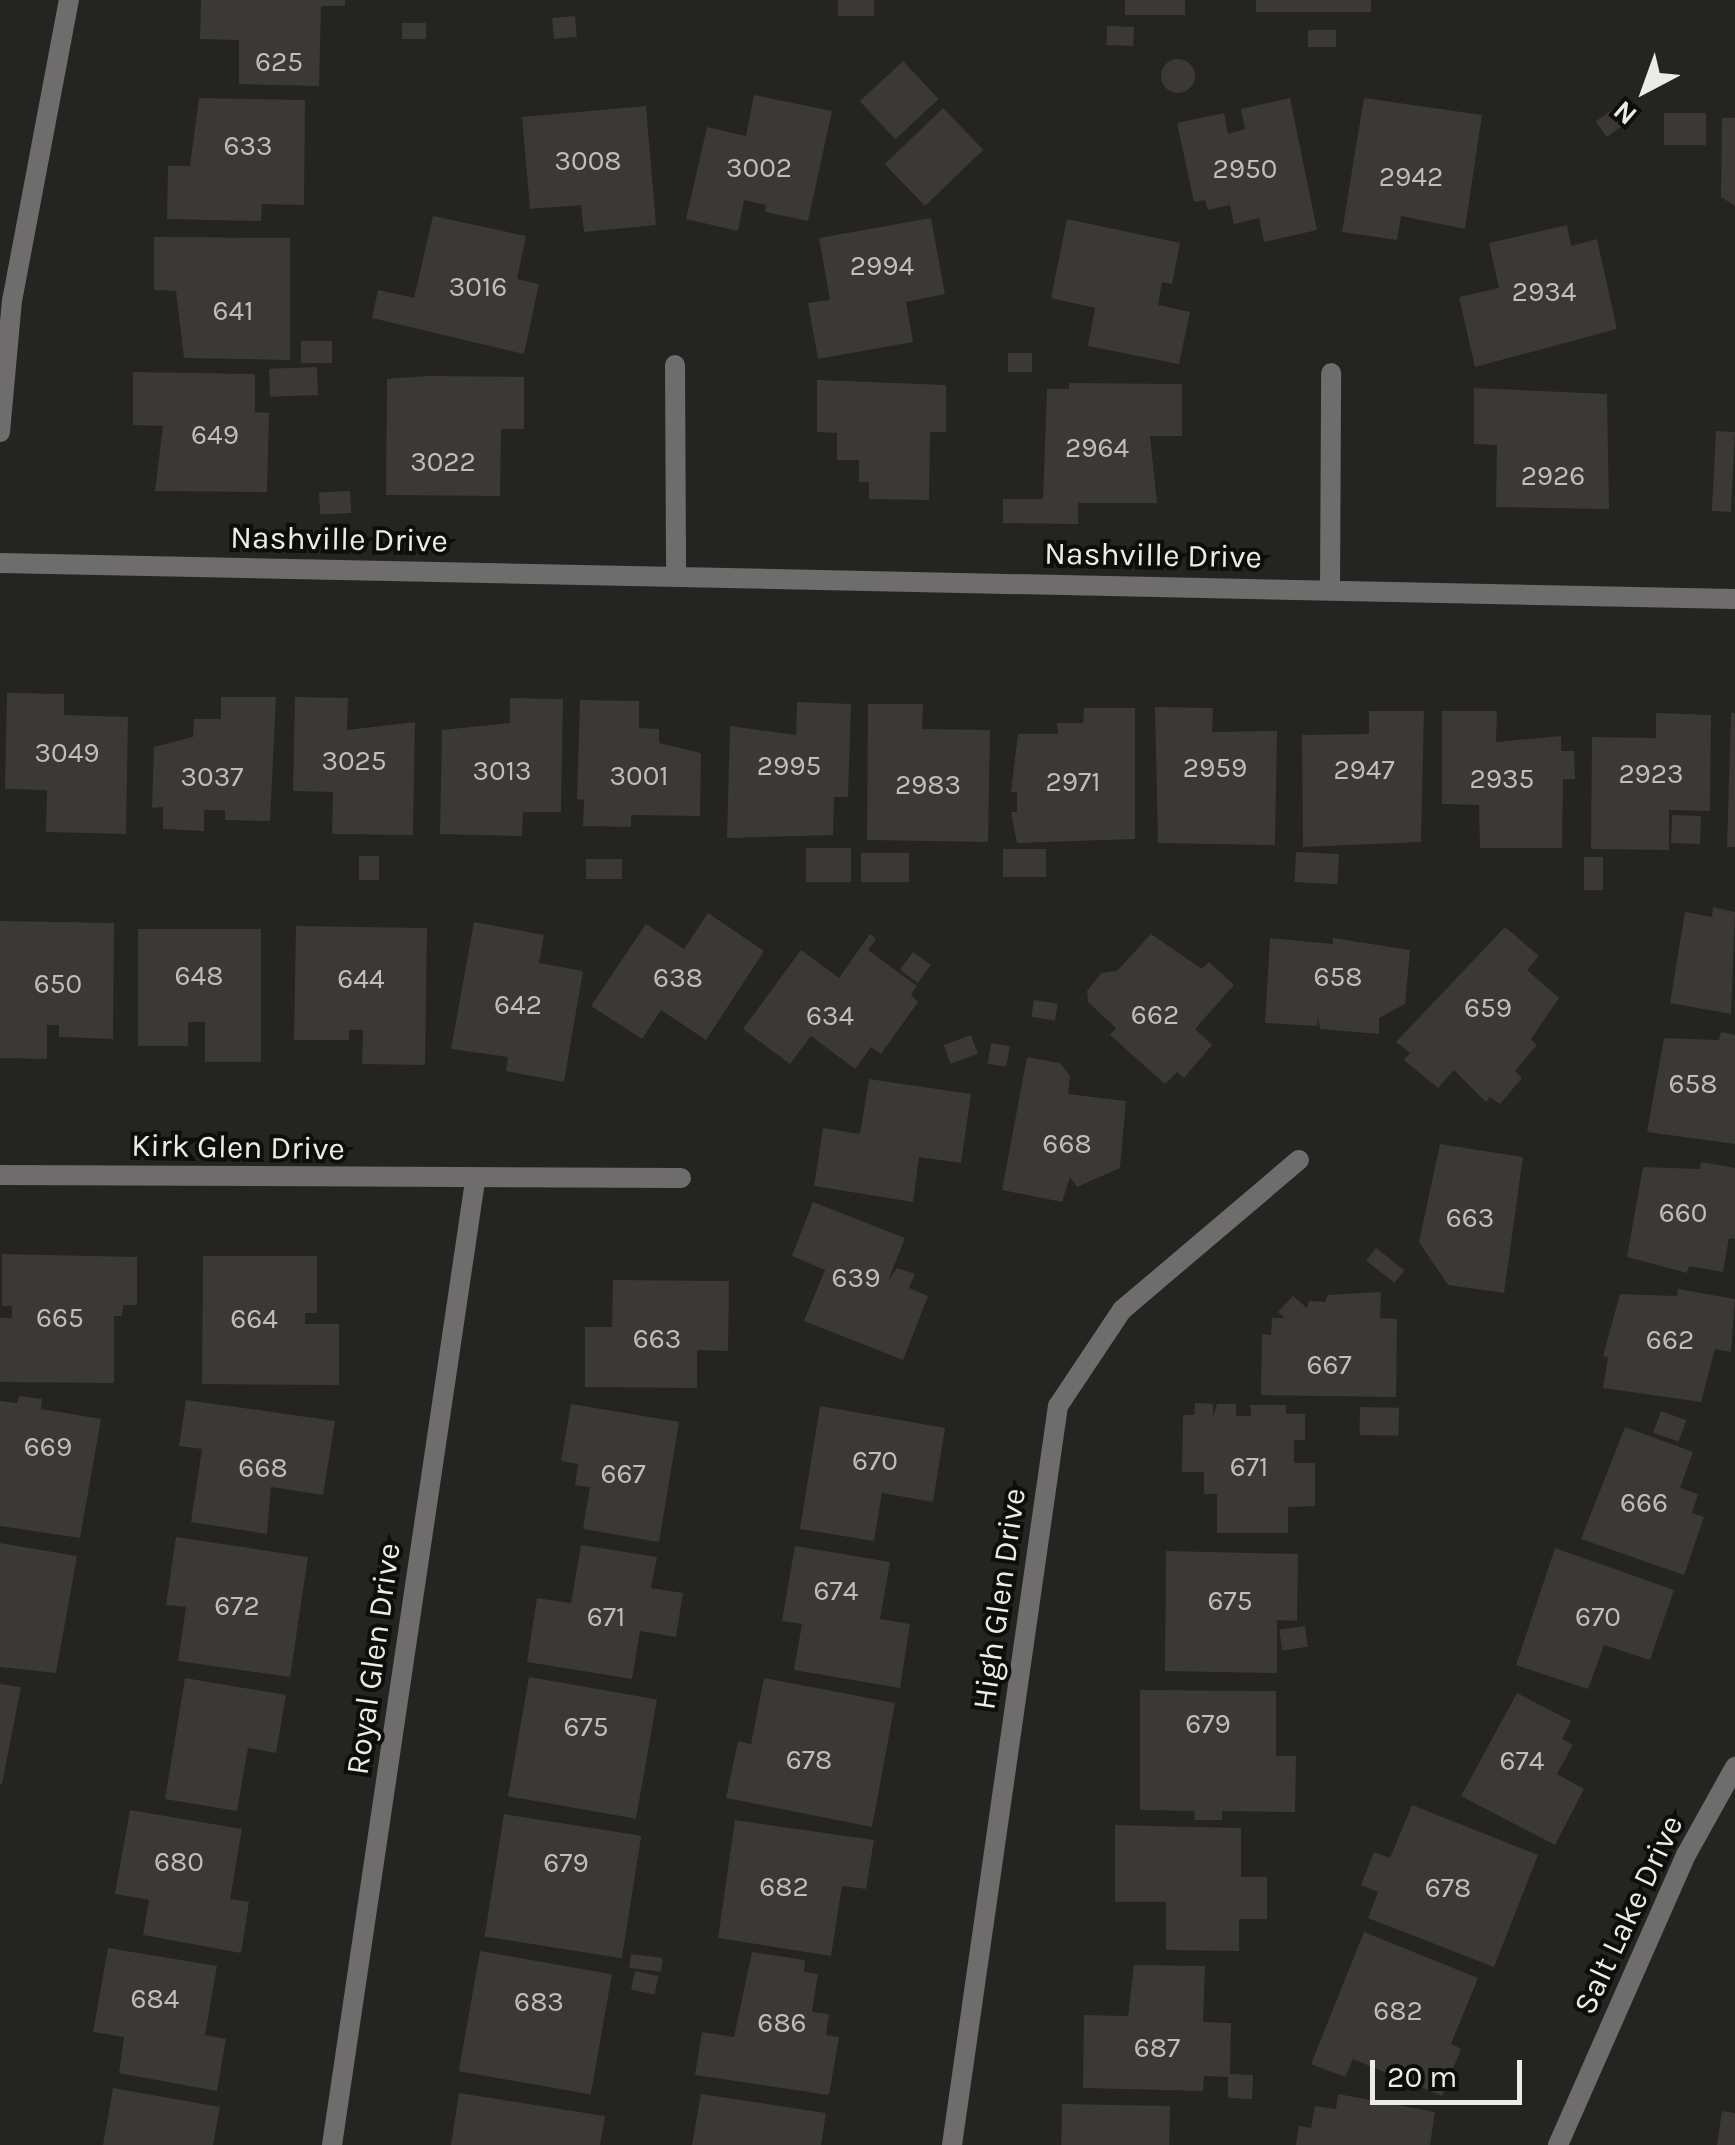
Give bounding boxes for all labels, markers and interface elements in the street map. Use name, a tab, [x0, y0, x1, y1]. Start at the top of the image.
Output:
north arrow	[1595, 40, 1695, 140]
house number: 625	[255, 45, 303, 79]
text: N	[1607, 94, 1643, 132]
house number: 633	[223, 129, 273, 163]
house number: 3008	[555, 144, 621, 178]
house number: 3002	[726, 151, 792, 185]
house number: 2950	[1213, 152, 1277, 186]
house number: 2942	[1379, 160, 1443, 194]
house number: 2994	[850, 249, 914, 283]
house number: 3016	[449, 270, 507, 304]
house number: 2934	[1512, 275, 1576, 309]
house number: 641	[213, 294, 253, 328]
house number: 649	[191, 418, 239, 452]
house number: 2964	[1065, 431, 1129, 465]
house number: 3022	[410, 445, 476, 479]
house number: 2926	[1521, 459, 1585, 493]
street label: Nashville Drive	[230, 519, 448, 561]
street label: Nashville Drive	[1044, 535, 1262, 577]
house number: 3049	[34, 736, 100, 770]
house number: 3025	[321, 744, 387, 778]
house number: 2995	[757, 749, 821, 783]
house number: 2959	[1183, 751, 1247, 785]
house number: 2947	[1333, 753, 1395, 787]
house number: 3013	[473, 754, 531, 788]
house number: 2923	[1618, 757, 1684, 791]
house number: 3001	[609, 759, 669, 793]
house number: 3037	[181, 760, 243, 794]
house number: 2935	[1470, 762, 1534, 796]
house number: 2971	[1046, 765, 1100, 799]
house number: 2983	[895, 768, 961, 802]
house number: 648	[175, 959, 223, 993]
house number: 658	[1313, 960, 1363, 994]
house number: 638	[653, 961, 703, 995]
house number: 644	[337, 962, 385, 996]
house number: 650	[34, 967, 82, 1001]
house number: 642	[494, 988, 542, 1022]
house number: 659	[1464, 991, 1512, 1025]
house number: 662	[1131, 998, 1179, 1032]
house number: 634	[806, 999, 854, 1033]
house number: 658	[1668, 1067, 1718, 1101]
street label: Kirk Glen Drive	[131, 1127, 345, 1169]
house number: 668	[1042, 1127, 1092, 1161]
house number: 660	[1659, 1196, 1707, 1230]
house number: 663	[1446, 1201, 1494, 1235]
house number: 639	[832, 1261, 880, 1295]
house number: 665	[36, 1301, 84, 1335]
house number: 664	[230, 1302, 278, 1336]
house number: 663	[633, 1322, 681, 1356]
house number: 662	[1646, 1323, 1694, 1357]
house number: 667	[1306, 1348, 1352, 1382]
house number: 669	[24, 1430, 72, 1464]
house number: 670	[852, 1444, 898, 1478]
house number: 671	[1230, 1450, 1268, 1484]
house number: 668	[238, 1451, 288, 1485]
house number: 667	[600, 1457, 646, 1491]
street label: High Glen Drive	[965, 1486, 1035, 1712]
house number: 666	[1620, 1486, 1668, 1520]
street label: Royal Glen Drive	[339, 1541, 409, 1777]
house number: 674	[814, 1574, 858, 1608]
house number: 675	[1208, 1584, 1252, 1618]
house number: 672	[214, 1589, 260, 1623]
house number: 671	[587, 1600, 625, 1634]
house number: 670	[1575, 1600, 1621, 1634]
house number: 679	[1185, 1707, 1231, 1741]
house number: 675	[564, 1710, 608, 1744]
house number: 678	[786, 1743, 832, 1777]
house number: 674	[1500, 1744, 1544, 1778]
street label: Salt Lake Drive	[1566, 1809, 1692, 2021]
house number: 680	[154, 1845, 204, 1879]
house number: 679	[543, 1846, 589, 1880]
house number: 682	[759, 1870, 809, 1904]
house number: 678	[1425, 1871, 1471, 1905]
house number: 684	[131, 1982, 179, 2016]
house number: 683	[514, 1985, 564, 2019]
house number: 682	[1373, 1994, 1423, 2028]
house number: 686	[757, 2006, 807, 2040]
house number: 687	[1134, 2031, 1180, 2065]
scale bar	[1375, 2040, 1528, 2102]
text: 20 m	[1387, 2059, 1457, 2095]

